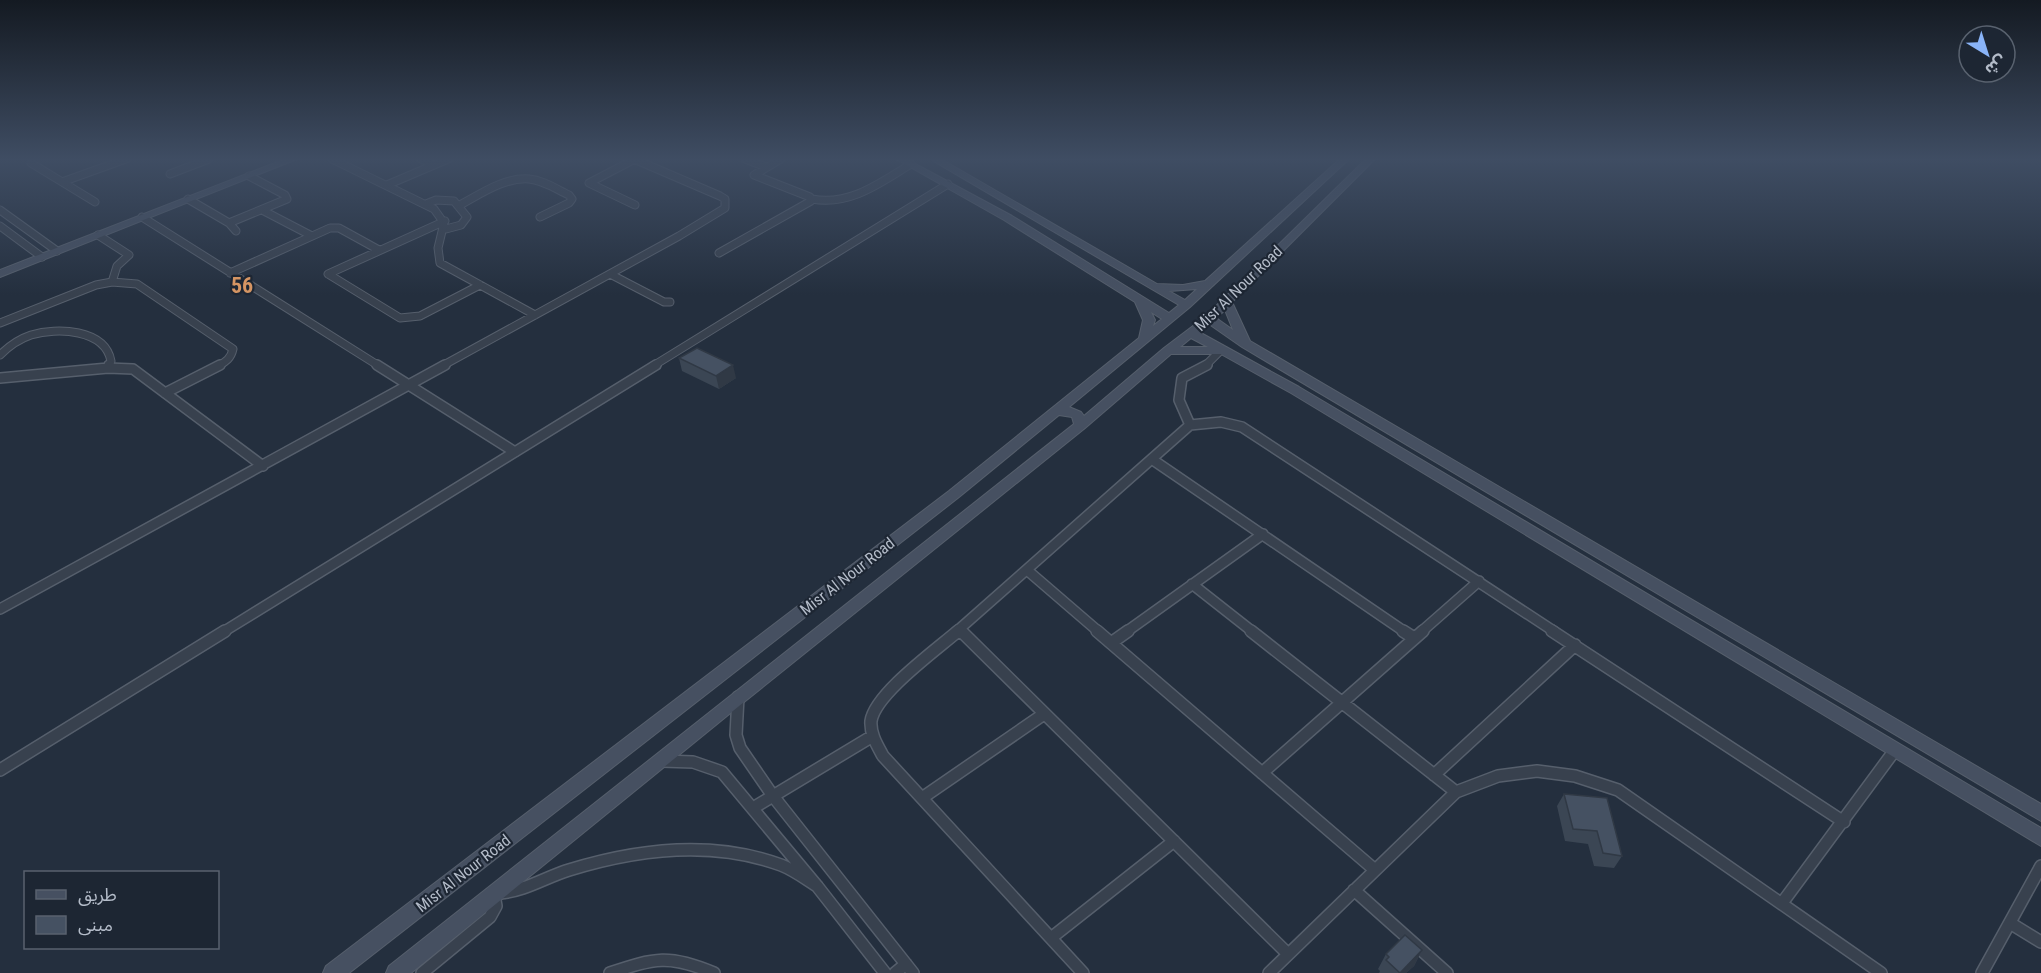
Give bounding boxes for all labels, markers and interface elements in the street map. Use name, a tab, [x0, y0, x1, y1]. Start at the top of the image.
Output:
north arrow	[1957, 24, 2017, 84]
text: ش	[1981, 51, 2010, 80]
street label: Misr Al Nour Road	[1191, 242, 1286, 335]
district label: 56	[231, 273, 253, 298]
street label: Misr Al Nour Road	[796, 534, 898, 619]
street label: Misr Al Nour Road	[412, 831, 514, 916]
legend	[24, 871, 219, 949]
text: طريق	[78, 884, 117, 906]
text: مبنى	[78, 914, 113, 936]

